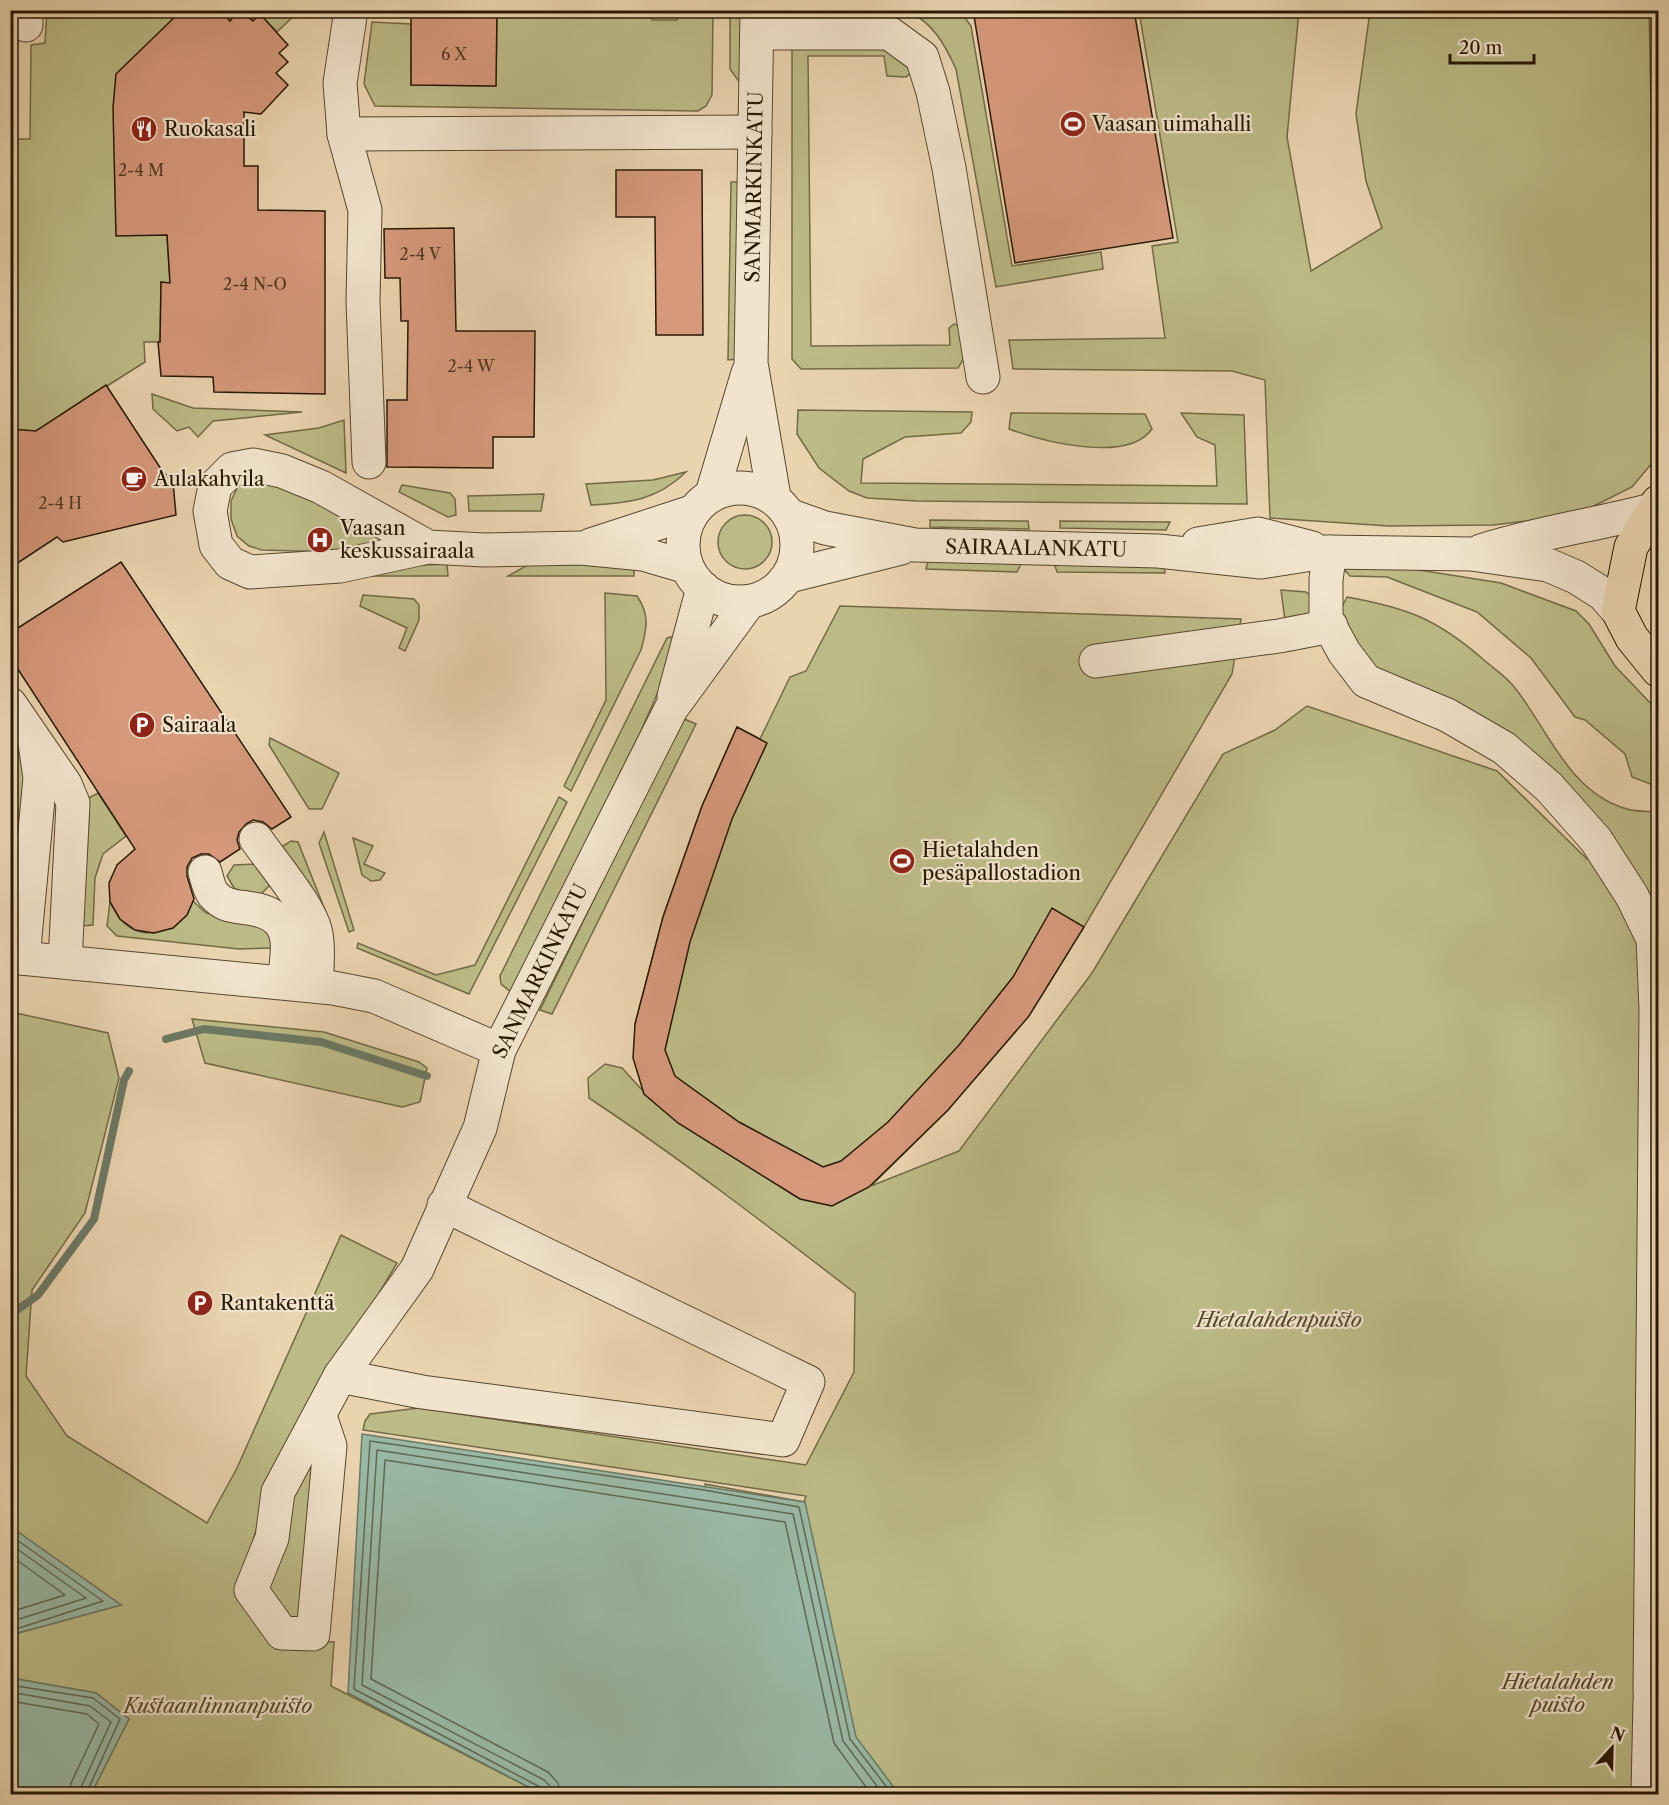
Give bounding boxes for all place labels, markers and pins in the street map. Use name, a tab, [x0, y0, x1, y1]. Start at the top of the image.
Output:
sports icon: Vaasan uimahalli	[1058, 109, 1088, 139]
place label: Vaasan uimahalli	[1091, 112, 1251, 136]
restaurant icon: Ruokasali	[129, 114, 159, 144]
place label: Ruokasali	[164, 117, 256, 141]
cafe icon: Aulakahvila	[119, 464, 149, 494]
place label: Aulakahvila	[153, 467, 265, 491]
place label: Vaasan keskussairaala	[339, 516, 475, 563]
hospital icon: Vaasan keskussairaala	[305, 525, 335, 555]
parking icon: Sairaala	[127, 710, 157, 740]
place label: Sairaala	[162, 713, 237, 737]
place label: Hietalahden pesäpallostadion	[922, 838, 1082, 885]
sports icon: Hietalahden pesäpallostadion	[887, 846, 917, 876]
parking icon: Rantakenttä	[185, 1288, 215, 1318]
place label: Rantakenttä	[220, 1291, 335, 1315]

